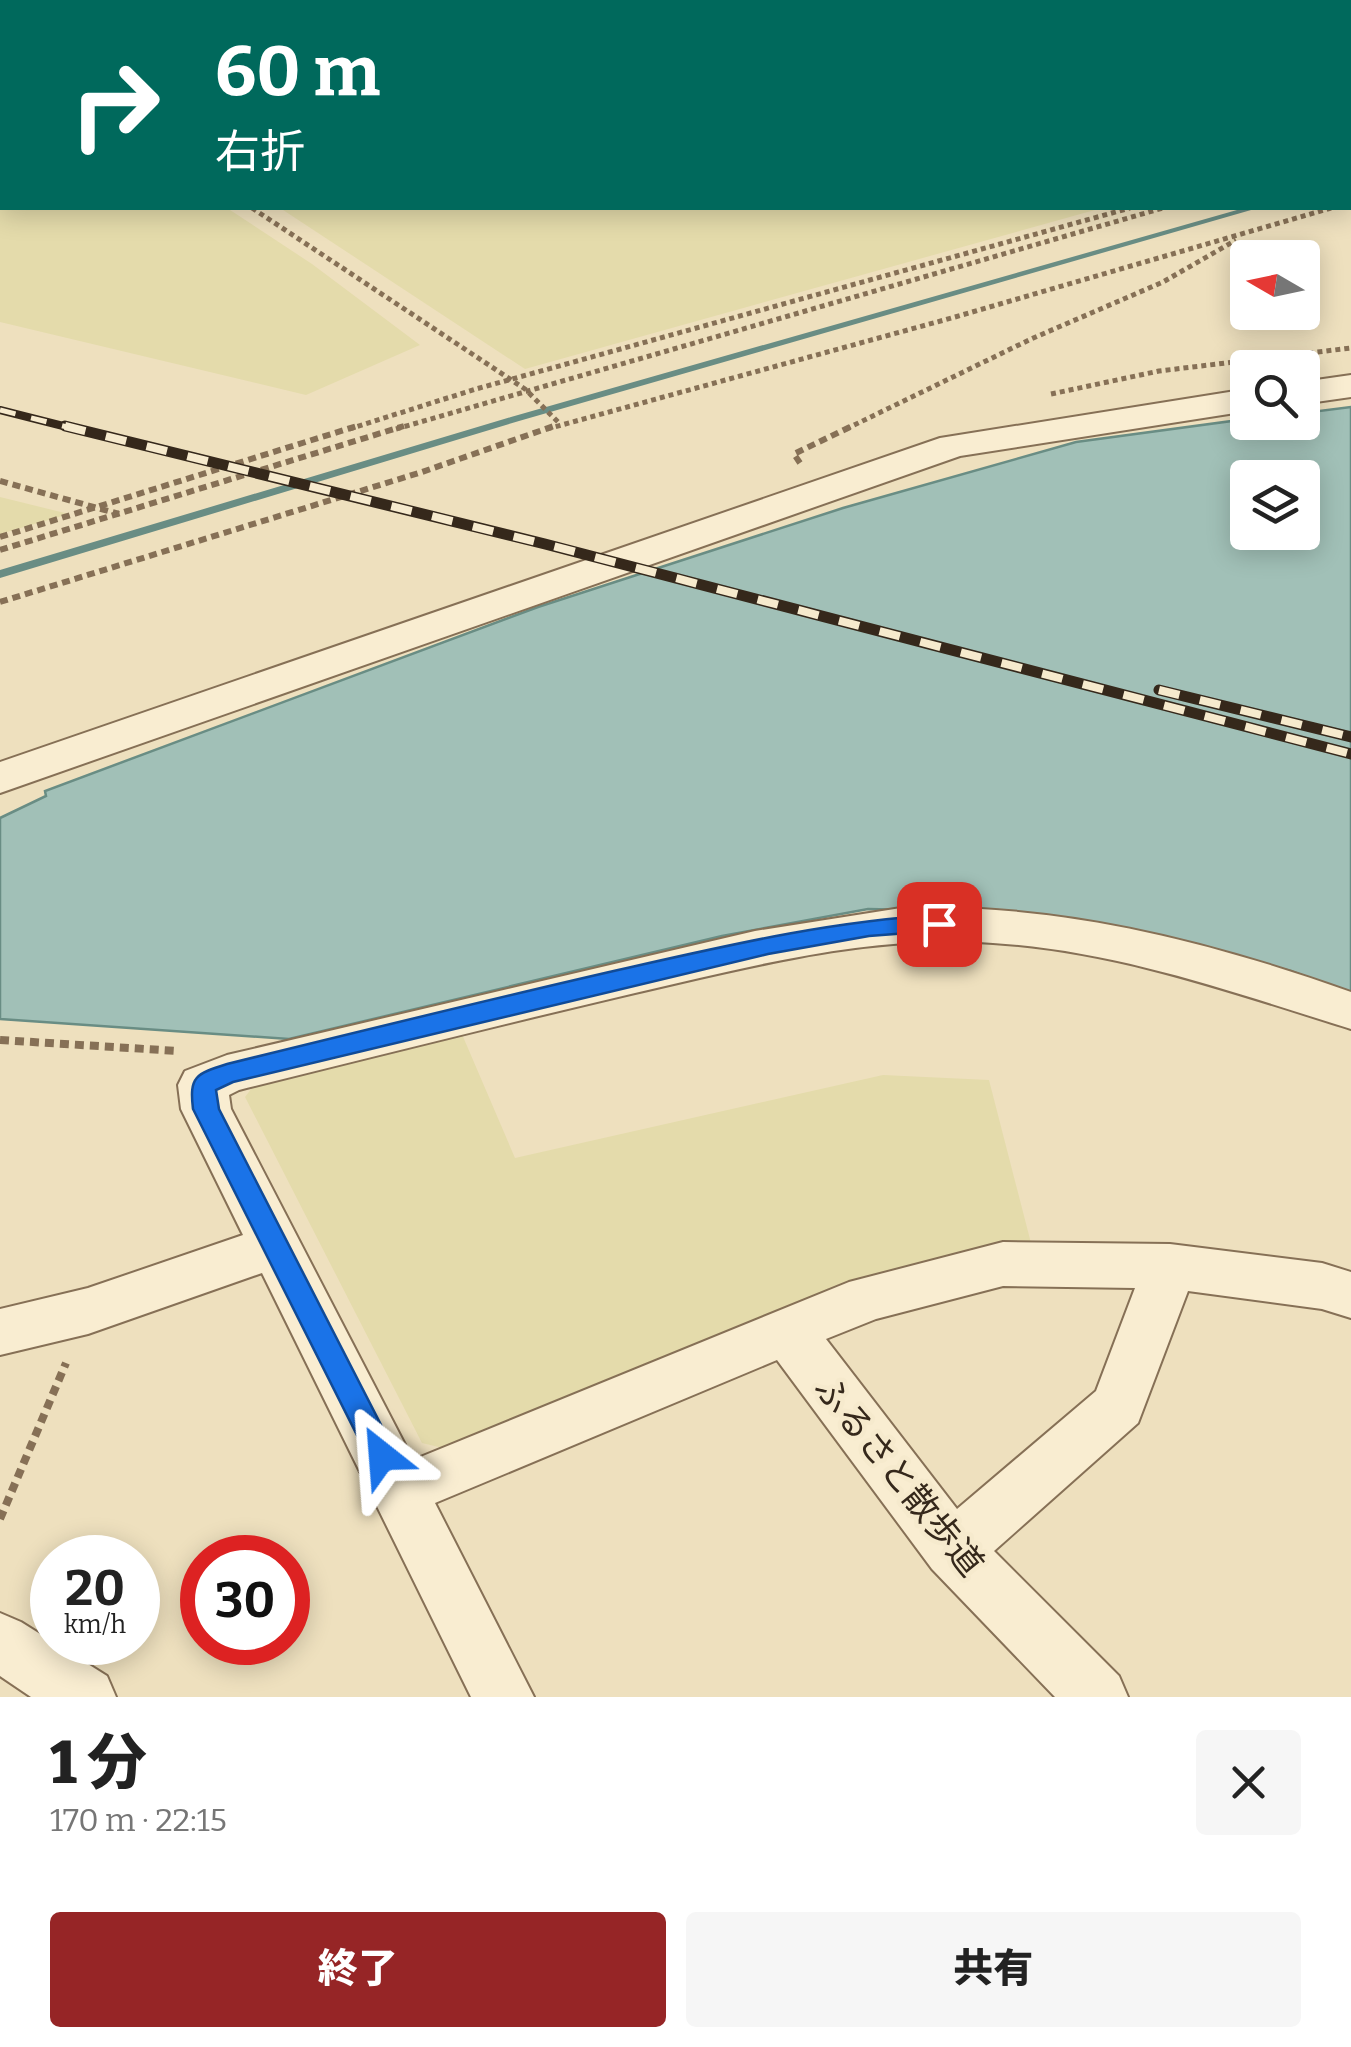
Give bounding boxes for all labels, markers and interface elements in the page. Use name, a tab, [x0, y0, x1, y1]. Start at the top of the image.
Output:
text: 60 m	[215, 30, 380, 114]
icon: right	[50, 40, 180, 170]
text: 右折	[215, 125, 305, 179]
north arrow	[1230, 240, 1320, 330]
map controls	[1230, 240, 1320, 550]
button: search	[1230, 350, 1320, 440]
button: layers	[1230, 460, 1320, 550]
pin	[897, 882, 982, 967]
icon: arrive	[912, 897, 967, 952]
street label: ふるさと散歩道	[806, 1368, 992, 1584]
position arrow	[330, 1404, 434, 1508]
speed limit sign: 30	[180, 1535, 310, 1665]
text: 20	[65, 1558, 125, 1618]
text: km/h	[64, 1610, 126, 1640]
text: 1 分	[50, 1727, 147, 1799]
button: close	[1196, 1730, 1301, 1835]
text: 170 m · 22:15	[50, 1801, 227, 1839]
button: 終了	[50, 1912, 666, 2027]
button: 共有	[686, 1912, 1301, 2027]

